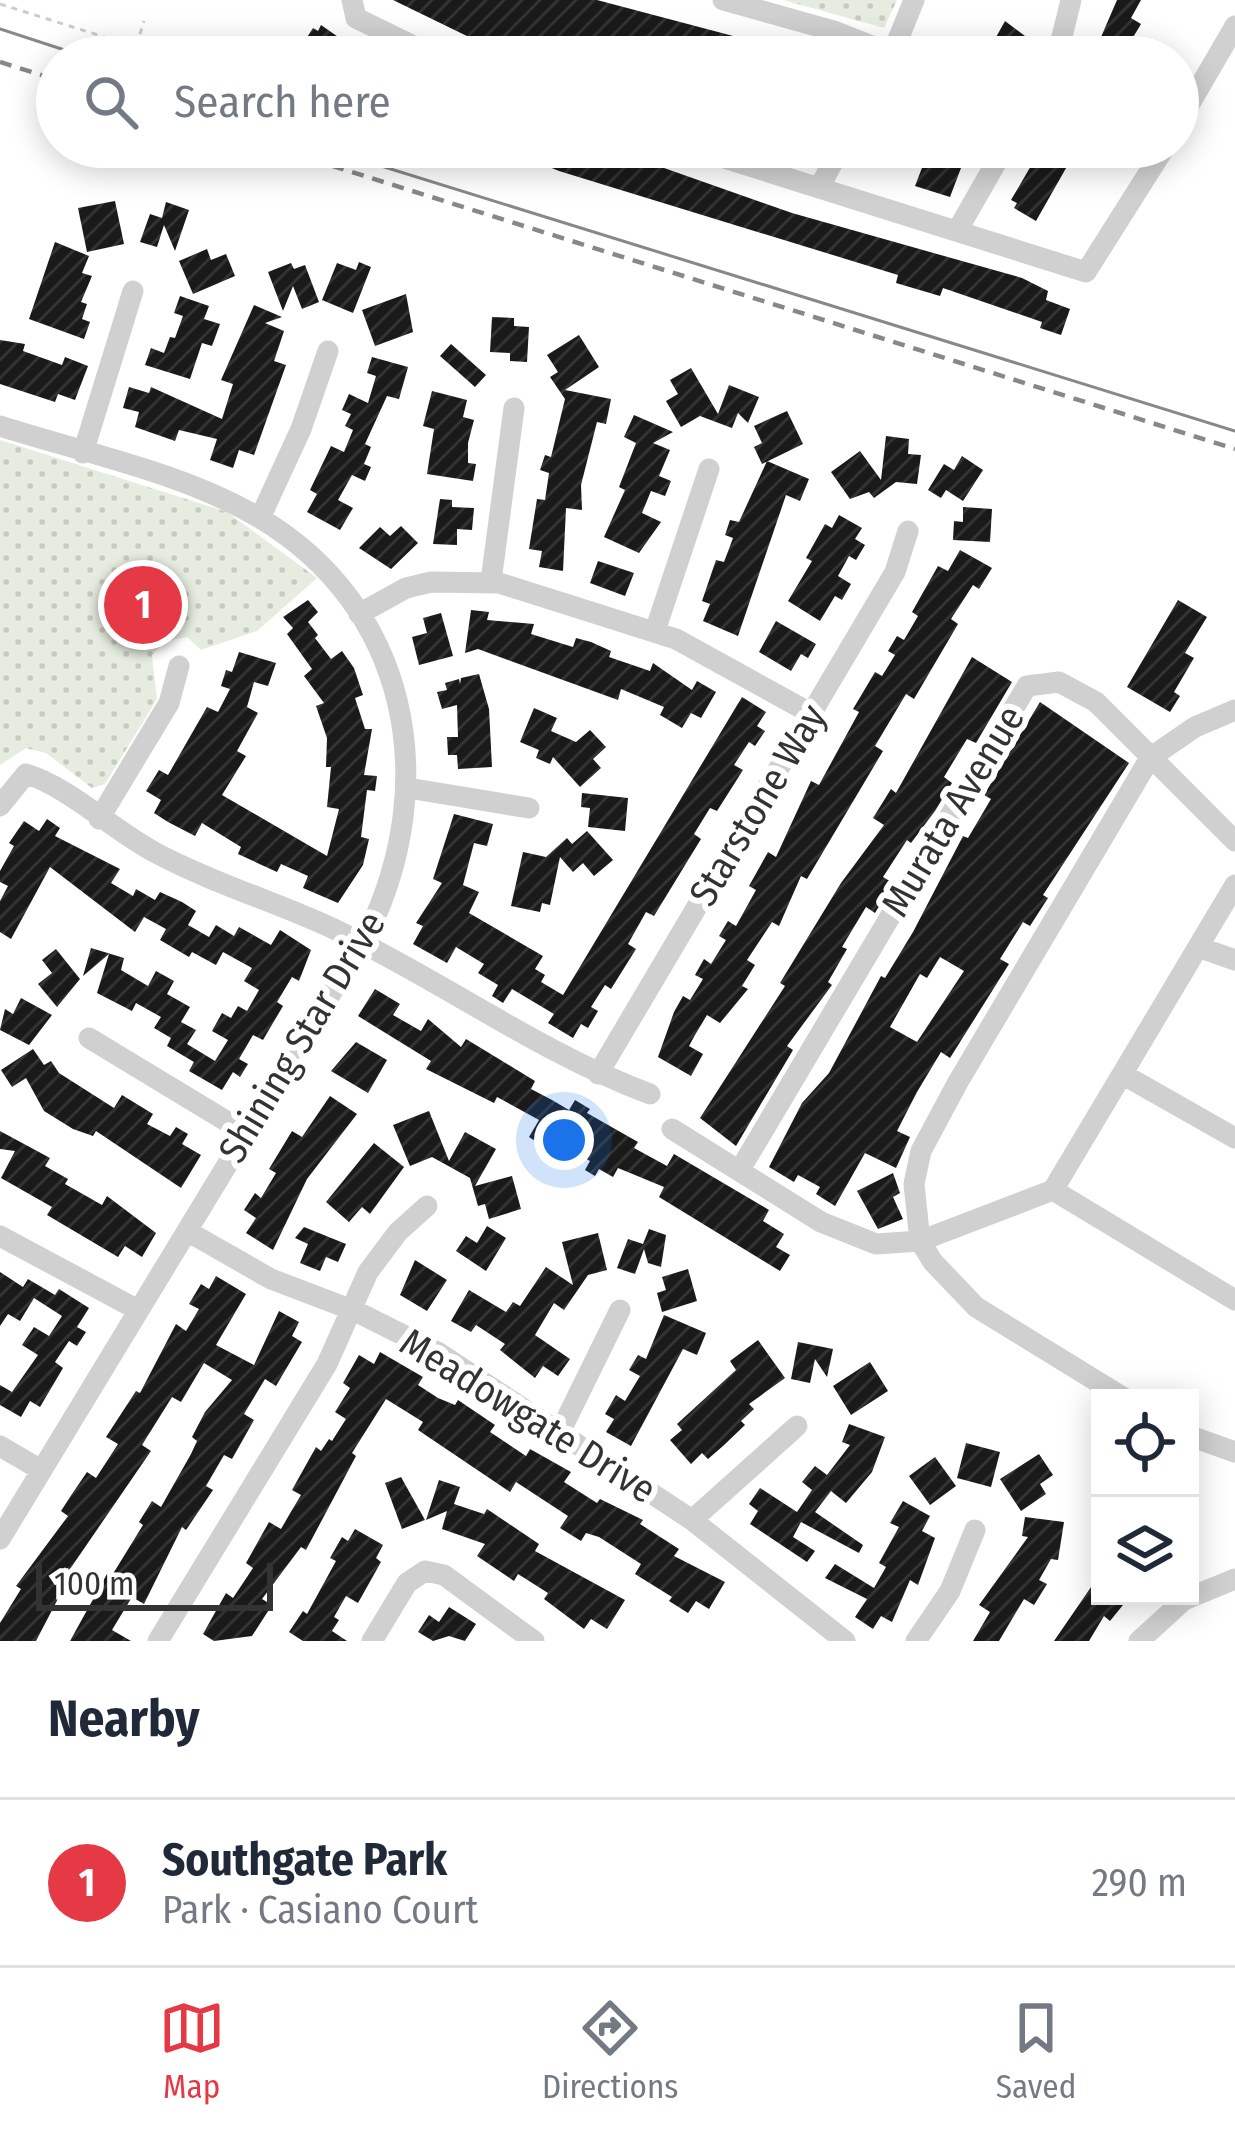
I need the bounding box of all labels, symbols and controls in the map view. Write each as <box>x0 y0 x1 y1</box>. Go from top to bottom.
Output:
search box <box>36 36 1199 168</box>
icon: search <box>78 69 144 135</box>
text: Search here <box>174 75 391 129</box>
pin: 1 <box>104 560 182 650</box>
street label: Starstone Way <box>680 696 836 914</box>
street label: Murata Avenue <box>872 697 1034 925</box>
street label: Shining Star Drive <box>209 903 395 1171</box>
your location <box>534 1110 594 1170</box>
street label: Meadowgate Drive <box>392 1319 664 1513</box>
map controls <box>1091 1389 1199 1605</box>
button: locate <box>1091 1389 1199 1497</box>
button: layers <box>1091 1497 1199 1605</box>
scale bar <box>36 1557 273 1610</box>
text: 100 m <box>54 1564 134 1604</box>
text: Nearby <box>48 1688 200 1750</box>
text: Southgate Park <box>162 1833 447 1887</box>
text: 1 <box>79 1860 95 1906</box>
text: 290 m <box>1092 1860 1187 1906</box>
text: Park · Casiano Court <box>162 1887 478 1933</box>
tab: Map <box>159 1995 225 2107</box>
tab: Directions <box>542 1995 678 2107</box>
tab: Saved <box>996 1995 1076 2107</box>

